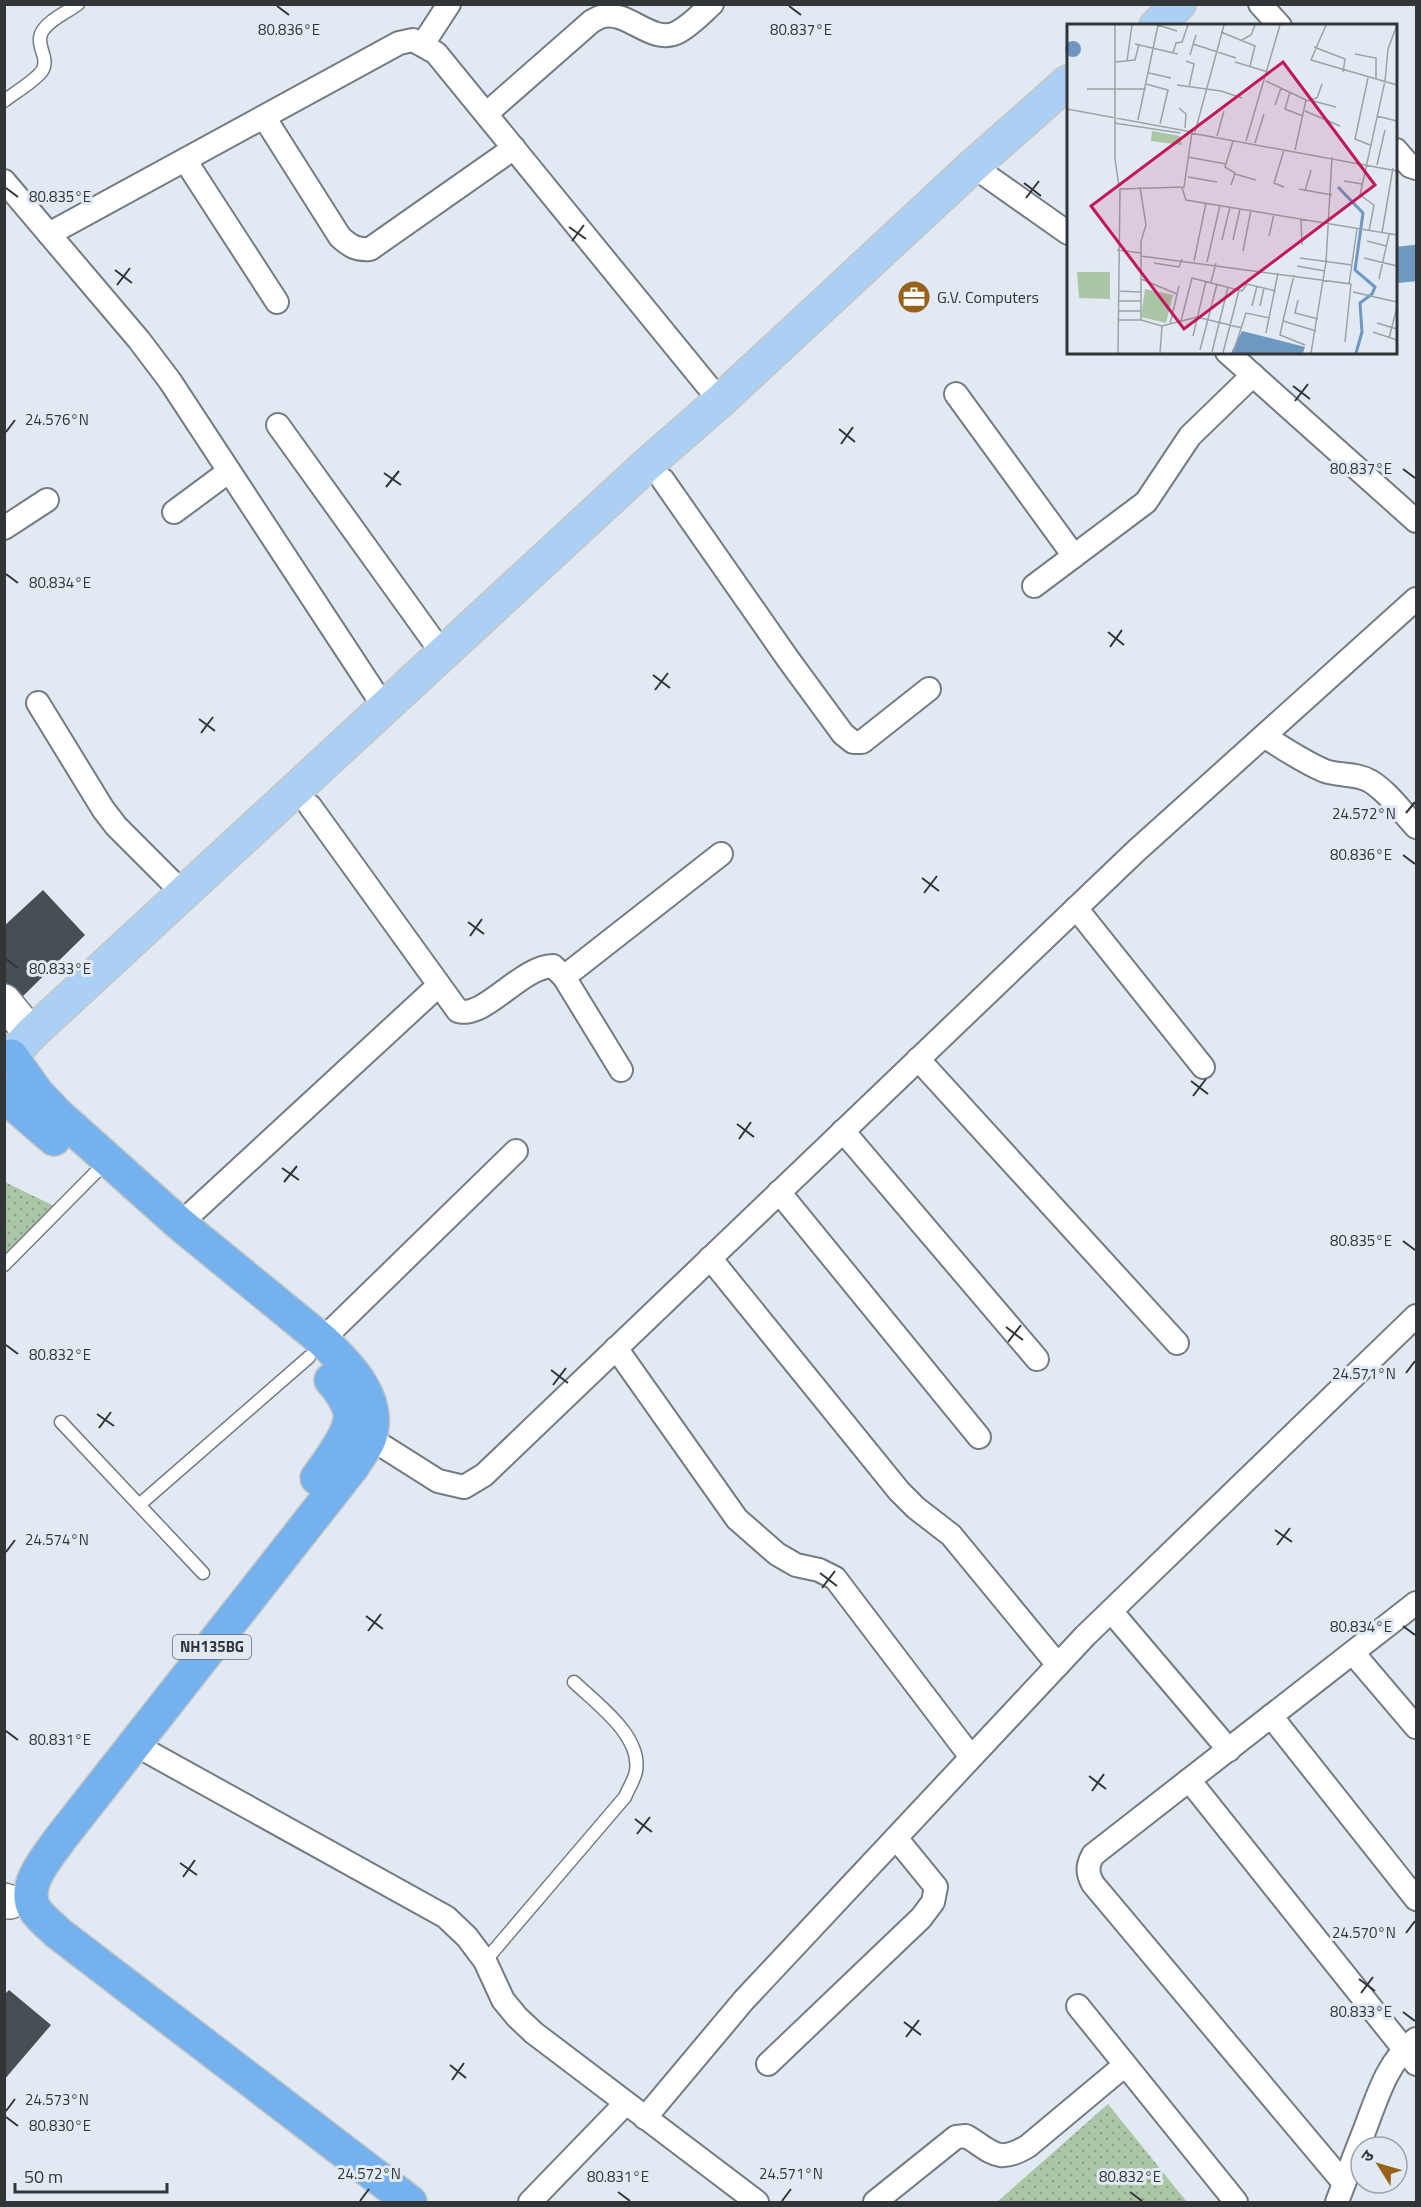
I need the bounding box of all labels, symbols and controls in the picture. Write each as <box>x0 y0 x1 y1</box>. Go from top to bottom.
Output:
text: 80.836°E <box>258 18 320 41</box>
text: 80.837°E <box>770 18 832 41</box>
inset map <box>1067 24 1397 354</box>
text: 80.835°E <box>29 185 91 208</box>
office icon: G.V. Computers <box>896 279 932 315</box>
place label: G.V. Computers <box>937 285 1039 309</box>
text: 24.576°N <box>25 408 89 431</box>
text: 80.837°E <box>1330 457 1392 480</box>
text: 80.834°E <box>29 571 91 594</box>
text: 24.572°N <box>1332 802 1396 825</box>
text: 80.836°E <box>1330 843 1392 866</box>
text: 80.833°E <box>29 957 91 980</box>
text: 80.835°E <box>1330 1229 1392 1252</box>
text: 80.832°E <box>29 1343 91 1366</box>
text: 24.571°N <box>1332 1362 1396 1385</box>
text: 24.574°N <box>25 1528 89 1551</box>
text: 80.834°E <box>1330 1615 1392 1638</box>
road number: NH135BG <box>173 1635 251 1659</box>
text: 80.831°E <box>29 1728 91 1751</box>
text: 24.570°N <box>1332 1921 1396 1944</box>
text: 80.833°E <box>1330 2000 1392 2023</box>
text: 24.573°N <box>25 2088 89 2111</box>
text: 80.830°E <box>29 2114 91 2137</box>
north arrow <box>1349 2135 1409 2195</box>
text: उ <box>1355 2145 1380 2167</box>
scale bar <box>15 2156 166 2194</box>
text: 24.572°N <box>337 2162 401 2185</box>
text: 24.571°N <box>759 2162 823 2185</box>
text: 50 m <box>24 2163 63 2190</box>
text: 80.831°E <box>587 2165 649 2188</box>
text: 80.832°E <box>1099 2165 1161 2188</box>

